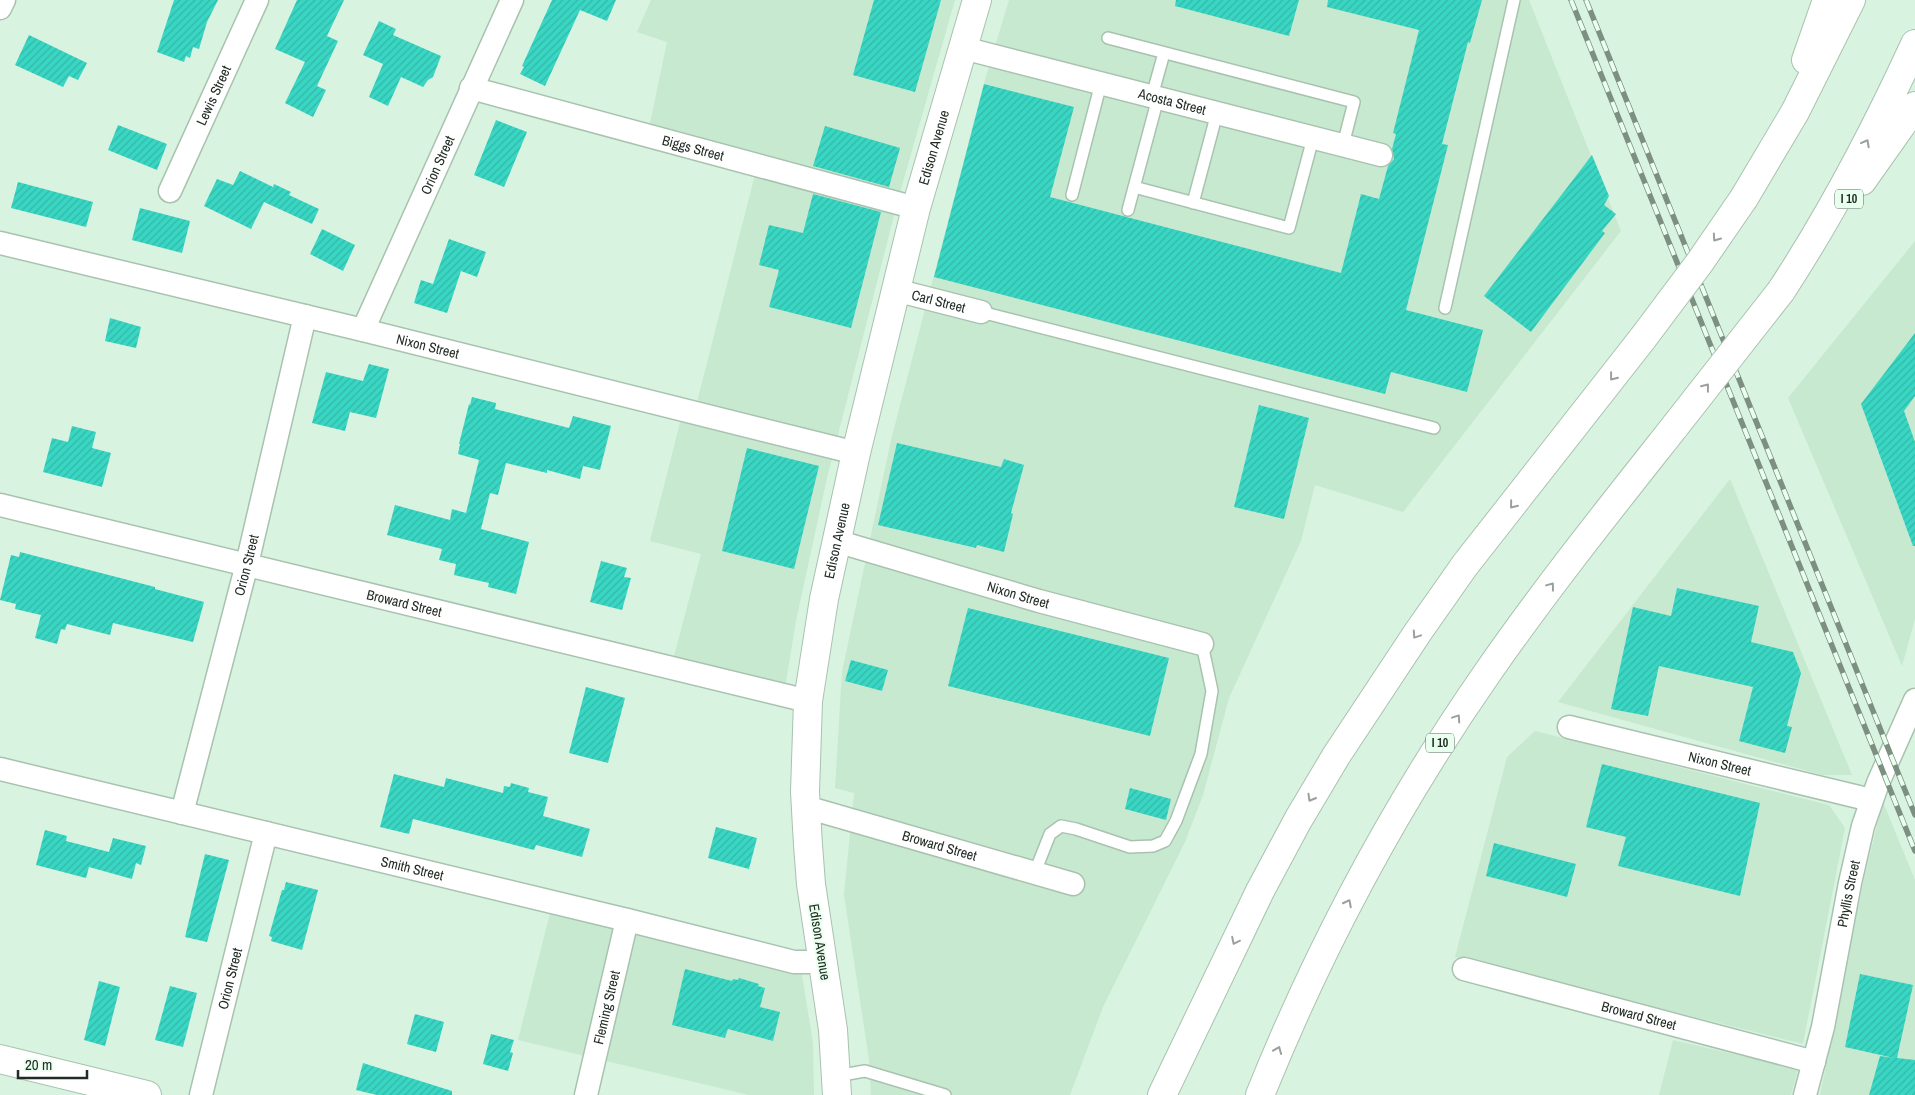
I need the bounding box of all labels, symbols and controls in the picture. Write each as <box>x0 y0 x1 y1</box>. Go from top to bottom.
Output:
street label: Lewis Street <box>192 63 235 128</box>
street label: Acosta Street <box>1136 84 1208 119</box>
street label: Edison Avenue <box>914 108 953 187</box>
street label: Biggs Street <box>660 131 726 165</box>
street label: Orion Street <box>416 133 459 197</box>
one-way arrow <box>1860 139 1870 148</box>
road number: I 10 <box>1835 190 1863 208</box>
one-way arrow <box>1713 233 1722 242</box>
street label: Carl Street <box>910 286 967 317</box>
street label: Nixon Street <box>395 330 461 363</box>
one-way arrow <box>1610 371 1618 380</box>
one-way arrow <box>1701 384 1709 393</box>
one-way arrow <box>1509 499 1518 508</box>
street label: Edison Avenue <box>820 501 854 580</box>
street label: Orion Street <box>230 533 263 598</box>
street label: Nixon Street <box>985 577 1051 612</box>
one-way arrow <box>1545 582 1554 591</box>
street label: Broward Street <box>365 585 444 621</box>
one-way arrow <box>1413 629 1422 639</box>
one-way arrow <box>1451 714 1460 724</box>
road number: I 10 <box>1426 734 1454 752</box>
street label: Nixon Street <box>1686 747 1753 780</box>
one-way arrow <box>1307 793 1317 802</box>
street label: Broward Street <box>900 826 979 865</box>
street label: Smith Street <box>379 852 445 885</box>
street label: Phyllis Street <box>1833 859 1864 929</box>
one-way arrow <box>1342 899 1352 908</box>
street label: Edison Avenue <box>805 903 835 981</box>
one-way arrow <box>1231 936 1241 945</box>
street label: Orion Street <box>214 946 246 1011</box>
street label: Fleming Street <box>589 969 624 1046</box>
street label: Broward Street <box>1600 997 1678 1034</box>
one-way arrow <box>1272 1046 1282 1055</box>
scale bar <box>18 1048 86 1080</box>
text: 20 m <box>25 1054 52 1075</box>

